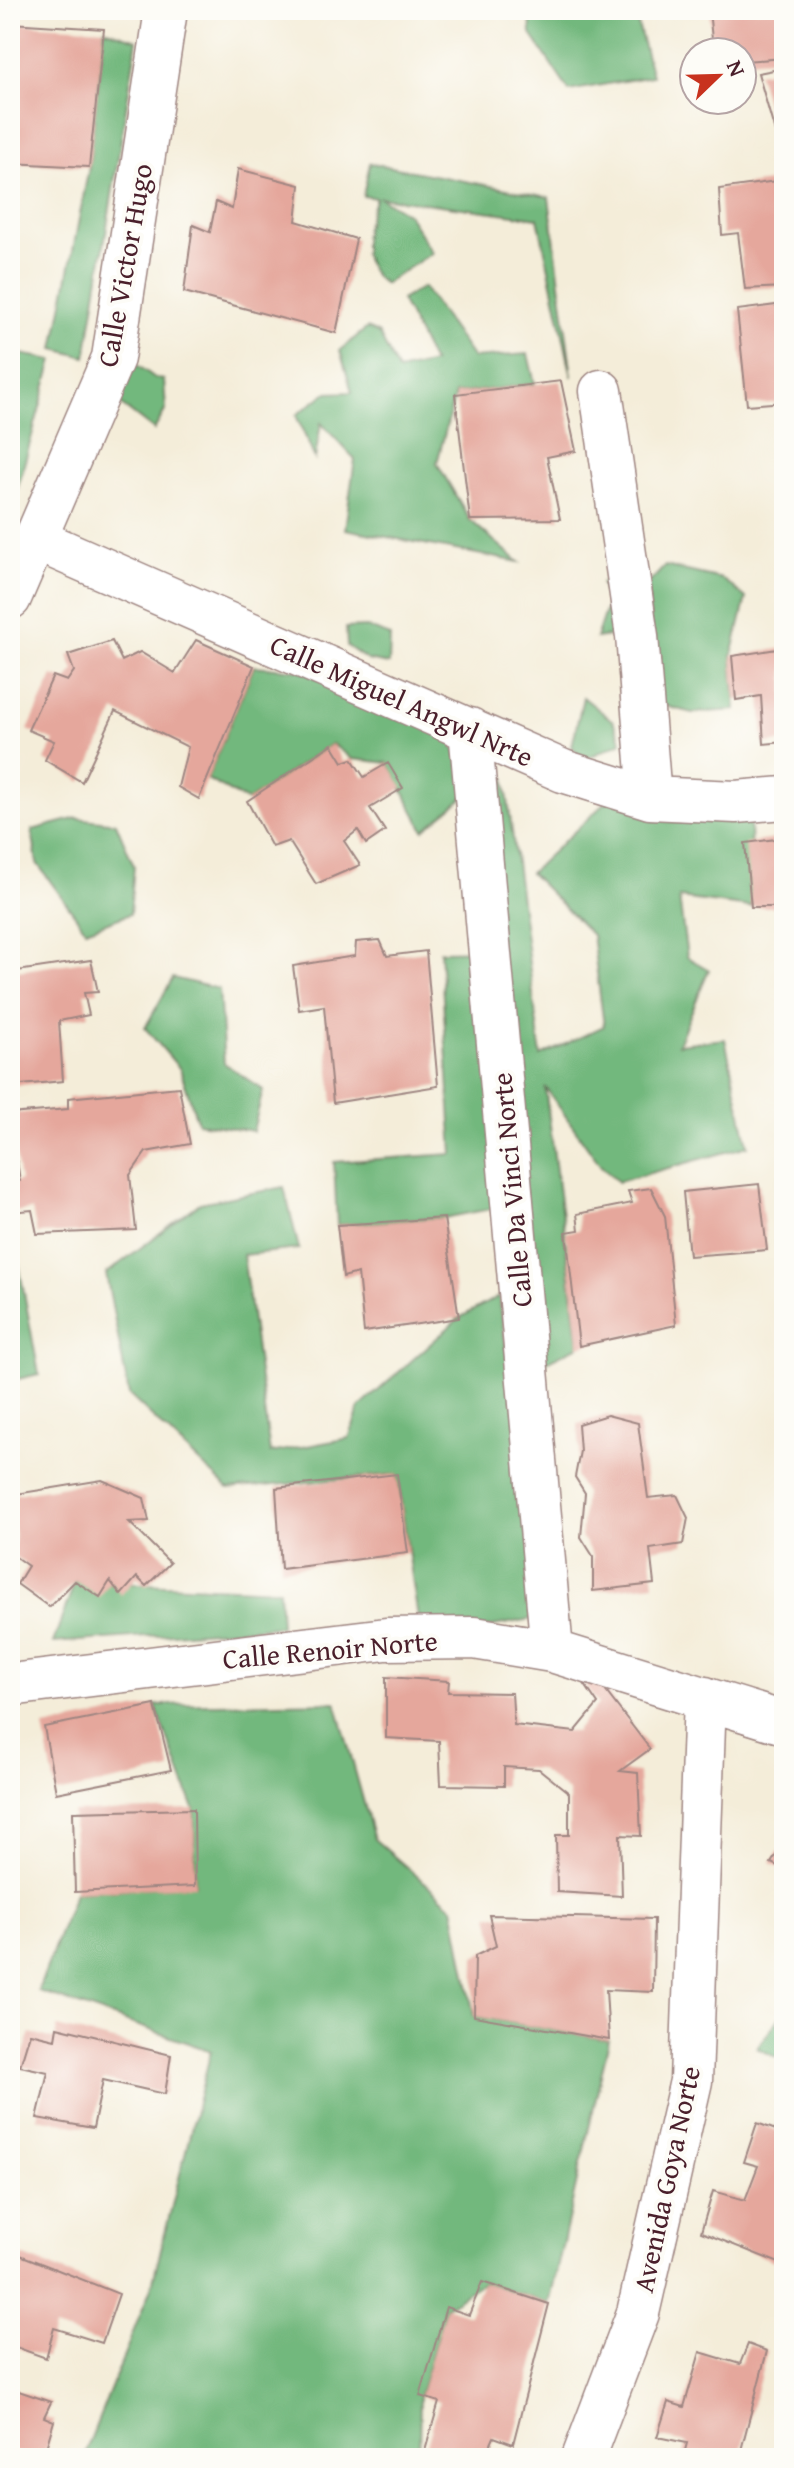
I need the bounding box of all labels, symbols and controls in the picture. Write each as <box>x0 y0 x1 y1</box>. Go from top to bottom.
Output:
north arrow <box>678 36 758 116</box>
text: N <box>719 55 754 81</box>
street label: Calle Victor Hugo <box>86 160 162 370</box>
street label: Calle Miguel Angwl Nrte <box>264 624 540 776</box>
street label: Calle Da Vinci Norte <box>480 1071 542 1309</box>
street label: Calle Renoir Norte <box>221 1619 439 1679</box>
street label: Avenida Goya Norte <box>622 2062 710 2296</box>

